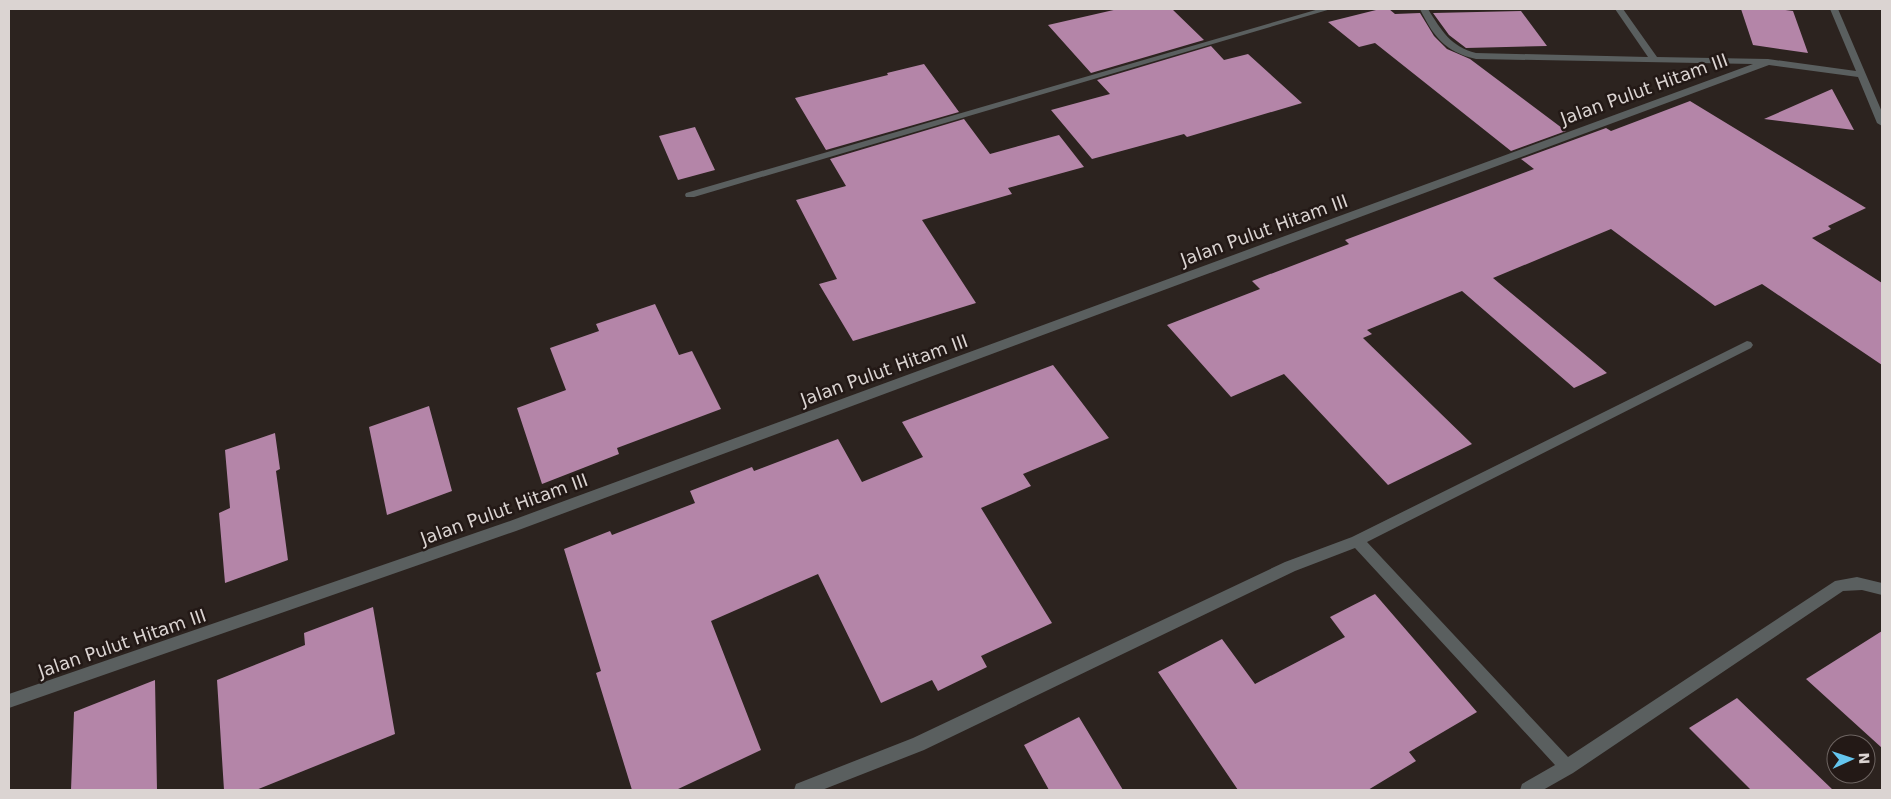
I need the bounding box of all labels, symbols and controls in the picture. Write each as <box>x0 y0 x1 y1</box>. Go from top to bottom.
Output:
street label: Jalan Pulut Hitam III <box>1557 49 1730 129</box>
street label: Jalan Pulut Hitam III <box>1177 190 1350 270</box>
street label: Jalan Pulut Hitam III <box>797 330 970 410</box>
street label: Jalan Pulut Hitam III <box>417 469 590 549</box>
street label: Jalan Pulut Hitam III <box>34 604 209 682</box>
north arrow <box>1826 734 1876 784</box>
text: N <box>1856 752 1872 765</box>

